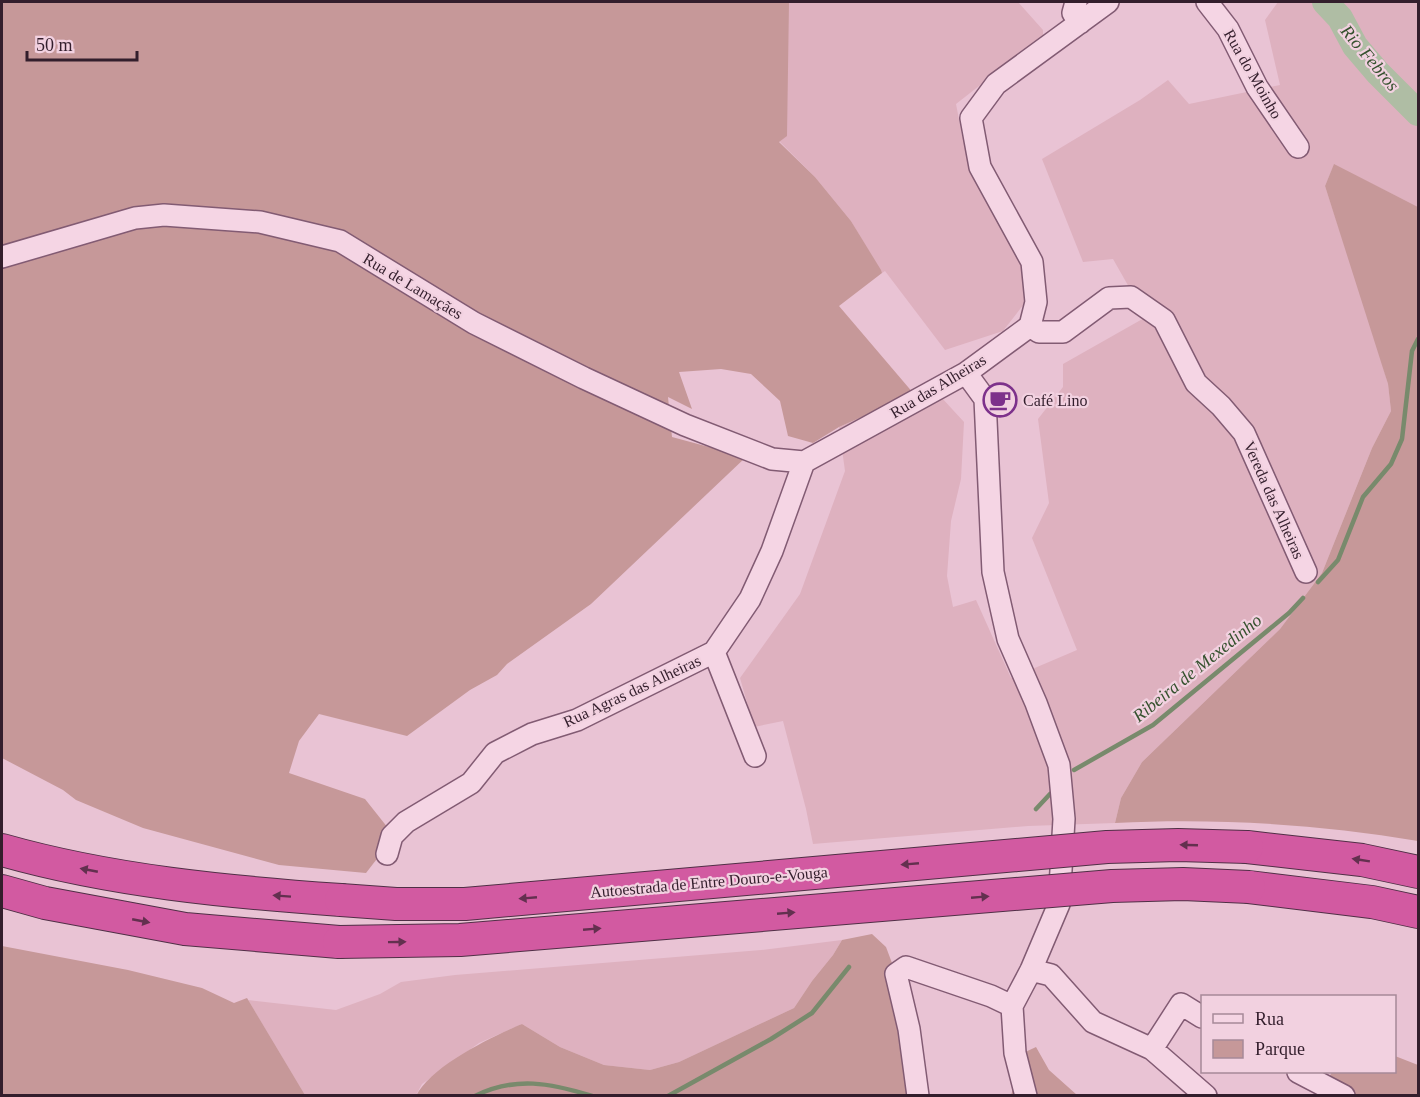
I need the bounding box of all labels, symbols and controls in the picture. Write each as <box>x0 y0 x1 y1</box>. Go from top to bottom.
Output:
water label: Rio Febros <box>1336 20 1403 95</box>
scale bar <box>27 24 136 62</box>
street label: Rua do Moinho <box>1221 26 1285 122</box>
text: 50 m <box>36 35 73 55</box>
street label: Rua de Lamaçães <box>360 250 466 323</box>
street label: Rua das Alheiras <box>887 351 989 421</box>
cafe icon: Café Lino <box>982 382 1018 418</box>
place label: Café Lino <box>1023 392 1087 409</box>
street label: Vereda das Alheiras <box>1240 439 1308 561</box>
water label: Ribeira de Mexedinho <box>1128 610 1265 727</box>
street label: Rua Agras das Alheiras <box>561 652 704 731</box>
one-way arrow <box>1179 841 1198 850</box>
one-way arrow <box>1352 855 1371 864</box>
one-way arrow <box>901 859 920 869</box>
street label: Autoestrada de Entre Douro-e-Vouga <box>590 863 829 902</box>
one-way arrow <box>79 865 98 874</box>
one-way arrow <box>273 891 292 900</box>
one-way arrow <box>971 892 990 902</box>
one-way arrow <box>518 893 537 903</box>
one-way arrow <box>776 908 795 918</box>
one-way arrow <box>131 917 150 926</box>
one-way arrow <box>582 924 601 934</box>
one-way arrow <box>388 937 407 947</box>
legend <box>1201 995 1396 1073</box>
text: Rua <box>1255 1009 1284 1029</box>
text: Parque <box>1255 1039 1305 1059</box>

